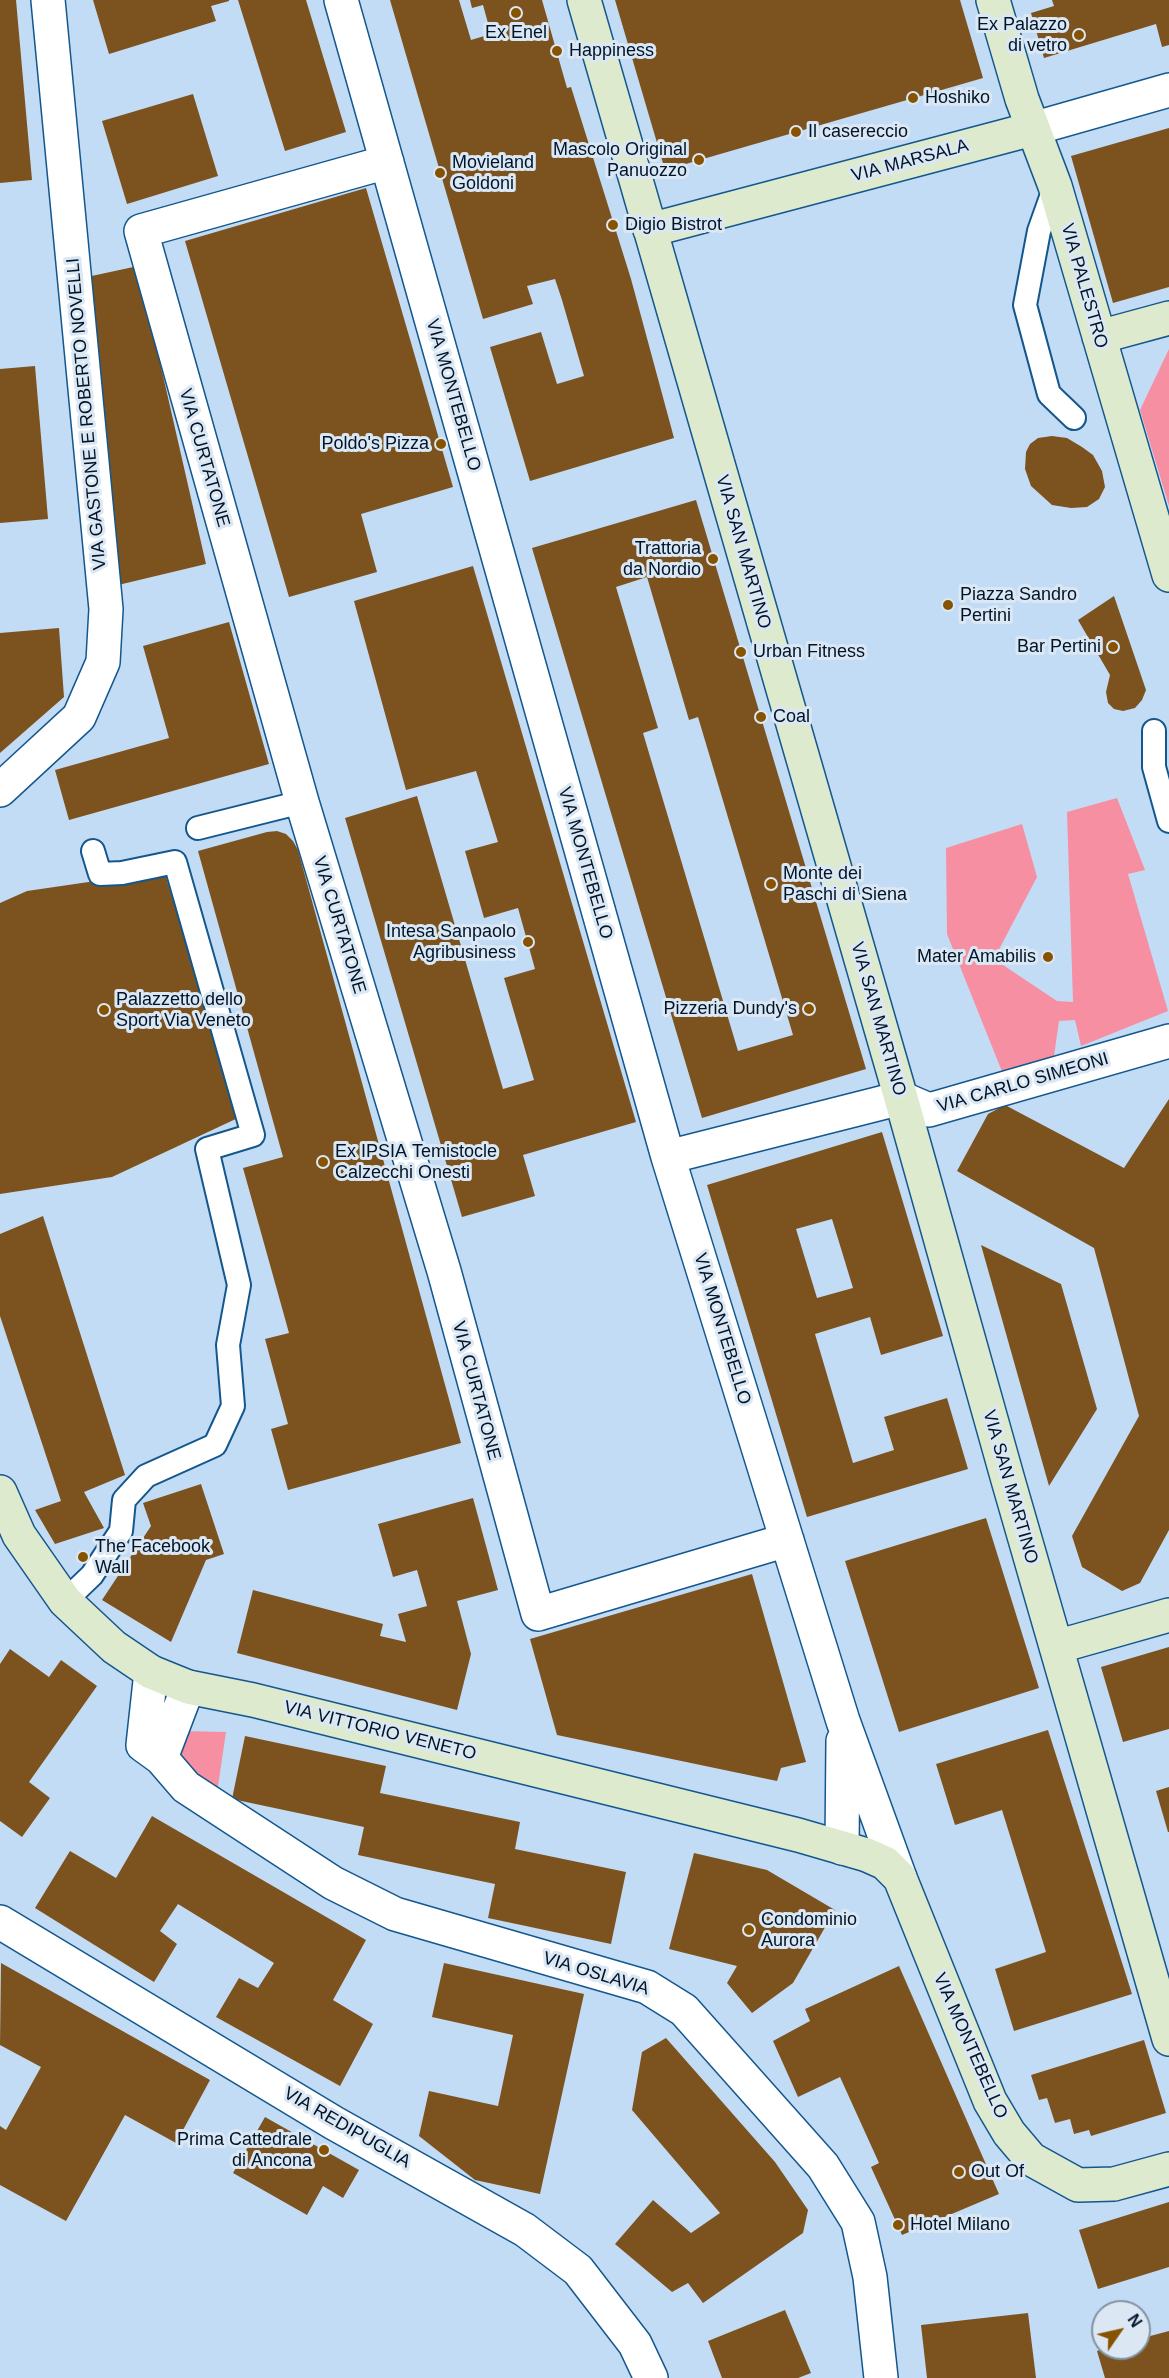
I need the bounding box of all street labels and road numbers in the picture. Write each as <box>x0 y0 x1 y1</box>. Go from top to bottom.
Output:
street label: VIA MARSALA <box>849 135 971 187</box>
street label: VIA PALESTRO <box>1056 221 1112 351</box>
street label: VIA GASTONE E ROBERTO NOVELLI <box>63 257 111 571</box>
street label: VIA MONTEBELLO <box>421 317 485 473</box>
street label: VIA CURTATONE <box>174 386 234 530</box>
street label: VIA SAN MARTINO <box>711 473 775 631</box>
street label: VIA MONTEBELLO <box>553 785 617 941</box>
street label: VIA CURTATONE <box>308 854 370 996</box>
street label: VIA SAN MARTINO <box>846 940 910 1098</box>
street label: VIA CARLO SIMEONI <box>935 1048 1111 1118</box>
street label: VIA MONTEBELLO <box>689 1251 755 1407</box>
street label: VIA CURTATONE <box>447 1319 505 1463</box>
street label: VIA SAN MARTINO <box>978 1408 1042 1566</box>
street label: VIA VITTORIO VENETO <box>282 1697 478 1765</box>
street label: VIA OSLAVIA <box>540 1948 652 2000</box>
street label: VIA MONTEBELLO <box>928 1970 1012 2122</box>
street label: VIA REDIPUGLIA <box>280 2083 414 2173</box>

